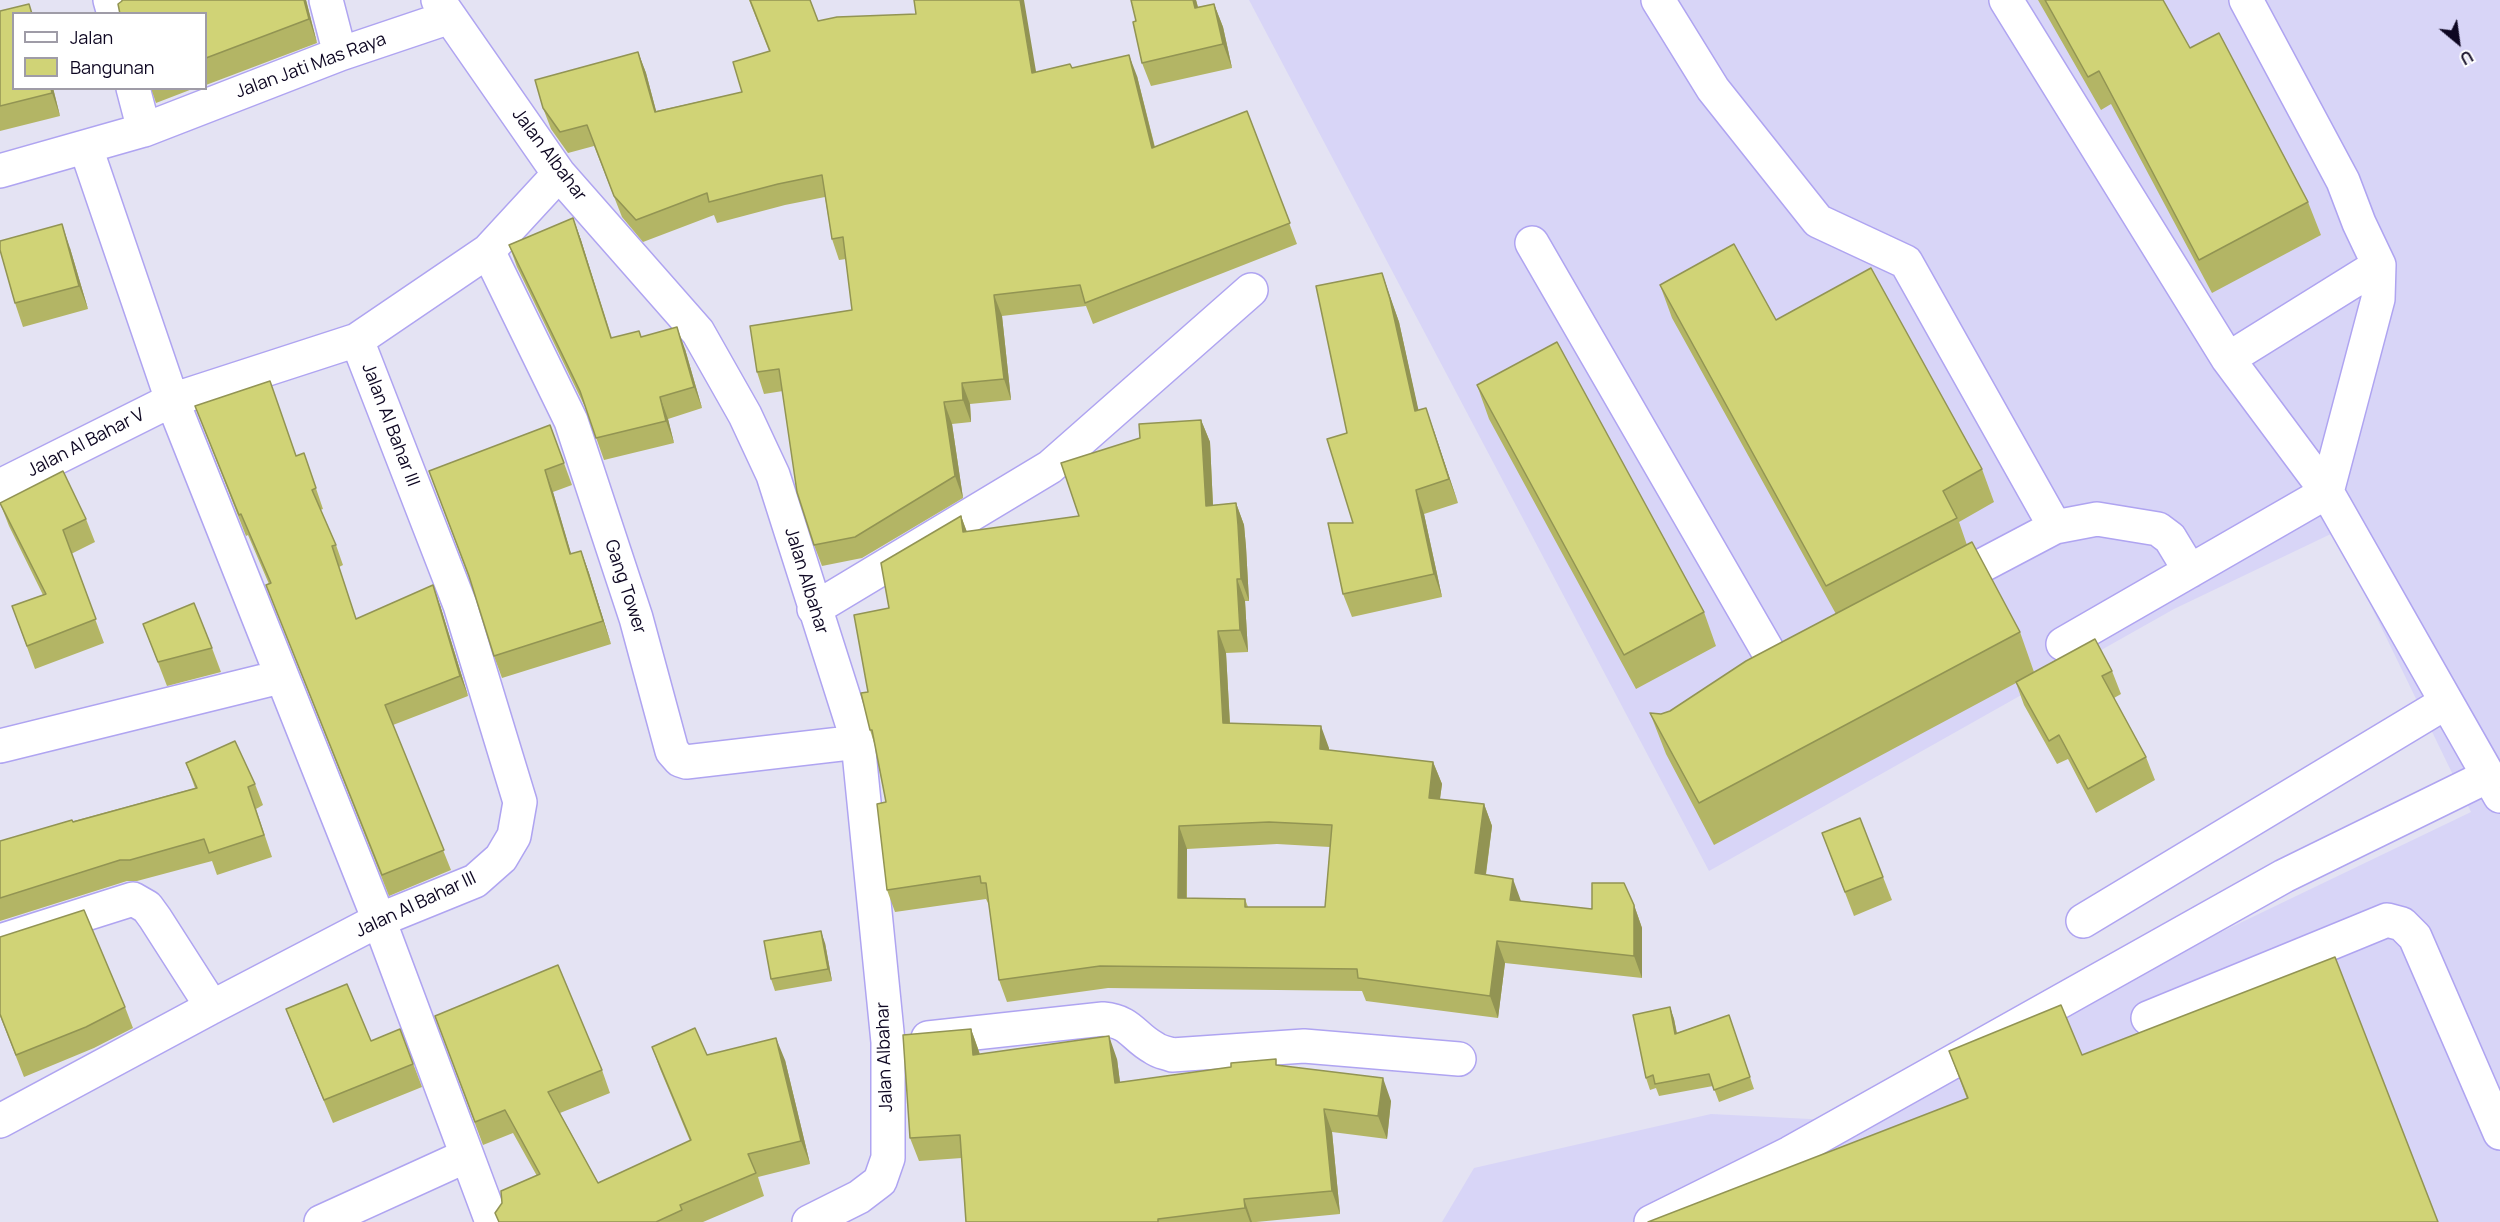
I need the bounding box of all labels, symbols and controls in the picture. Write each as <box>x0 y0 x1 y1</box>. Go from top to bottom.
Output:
legend <box>12 12 207 90</box>
north arrow <box>2428 12 2488 72</box>
text: Jalan <box>70 25 113 49</box>
street label: Jalan Jati Mas Raya <box>233 29 389 103</box>
text: U <box>2456 45 2477 70</box>
text: Bangunan <box>70 55 154 79</box>
street label: Jalan Albahar <box>507 104 591 206</box>
street label: Jalan Al Bahar III <box>357 360 423 490</box>
street label: Jalan Al Bahar V <box>24 404 148 482</box>
street label: Jalan Albahar <box>780 525 832 637</box>
street label: Gang Tower <box>600 537 650 637</box>
street label: Jalan Al Bahar III <box>352 868 480 942</box>
street label: Jalan Albahar <box>872 1002 898 1112</box>

